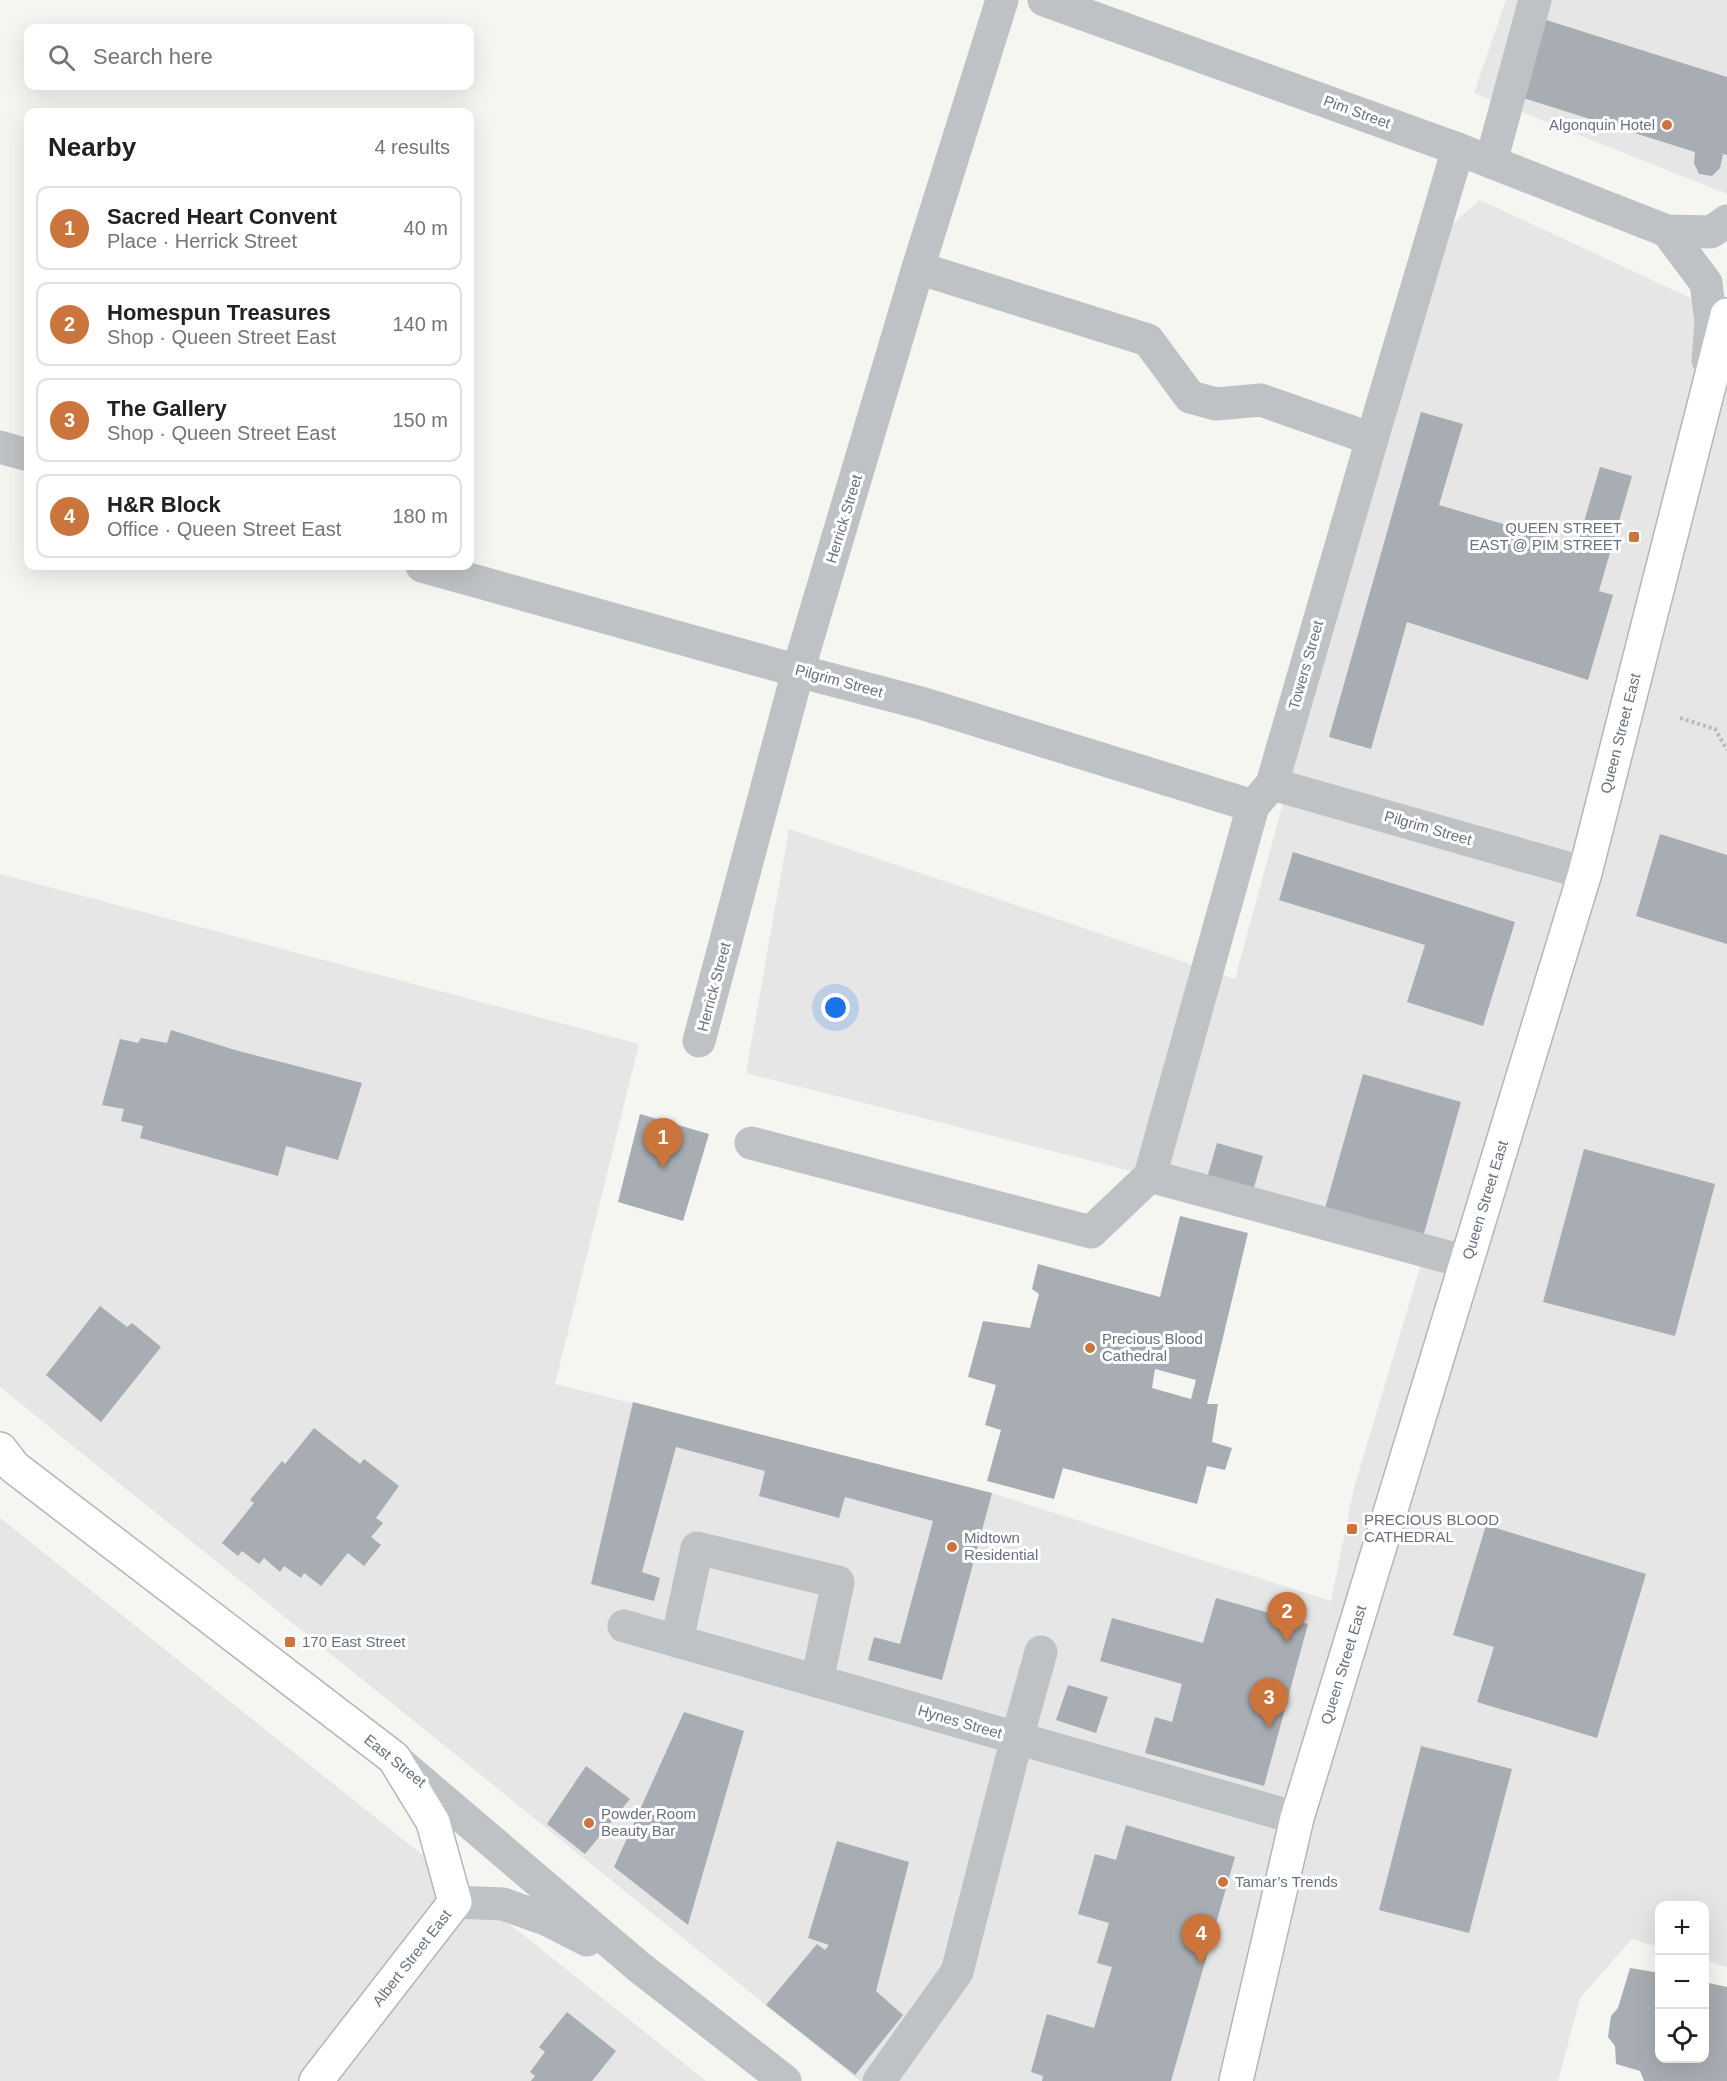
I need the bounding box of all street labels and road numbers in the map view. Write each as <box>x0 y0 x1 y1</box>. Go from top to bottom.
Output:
street label: Pim Street <box>1321 92 1394 132</box>
street label: Herrick Street <box>822 472 865 565</box>
street label: Towers Street <box>1285 618 1327 711</box>
street label: Pilgrim Street <box>793 661 886 701</box>
street label: Queen Street East <box>1597 670 1644 795</box>
street label: Pilgrim Street <box>1383 807 1475 848</box>
street label: Herrick Street <box>693 940 734 1033</box>
street label: Queen Street East <box>1459 1138 1511 1261</box>
street label: Queen Street East <box>1317 1602 1370 1726</box>
street label: Hynes Street <box>916 1701 1005 1742</box>
street label: East Street <box>361 1731 430 1791</box>
street label: Albert Street East <box>369 1905 455 2009</box>

